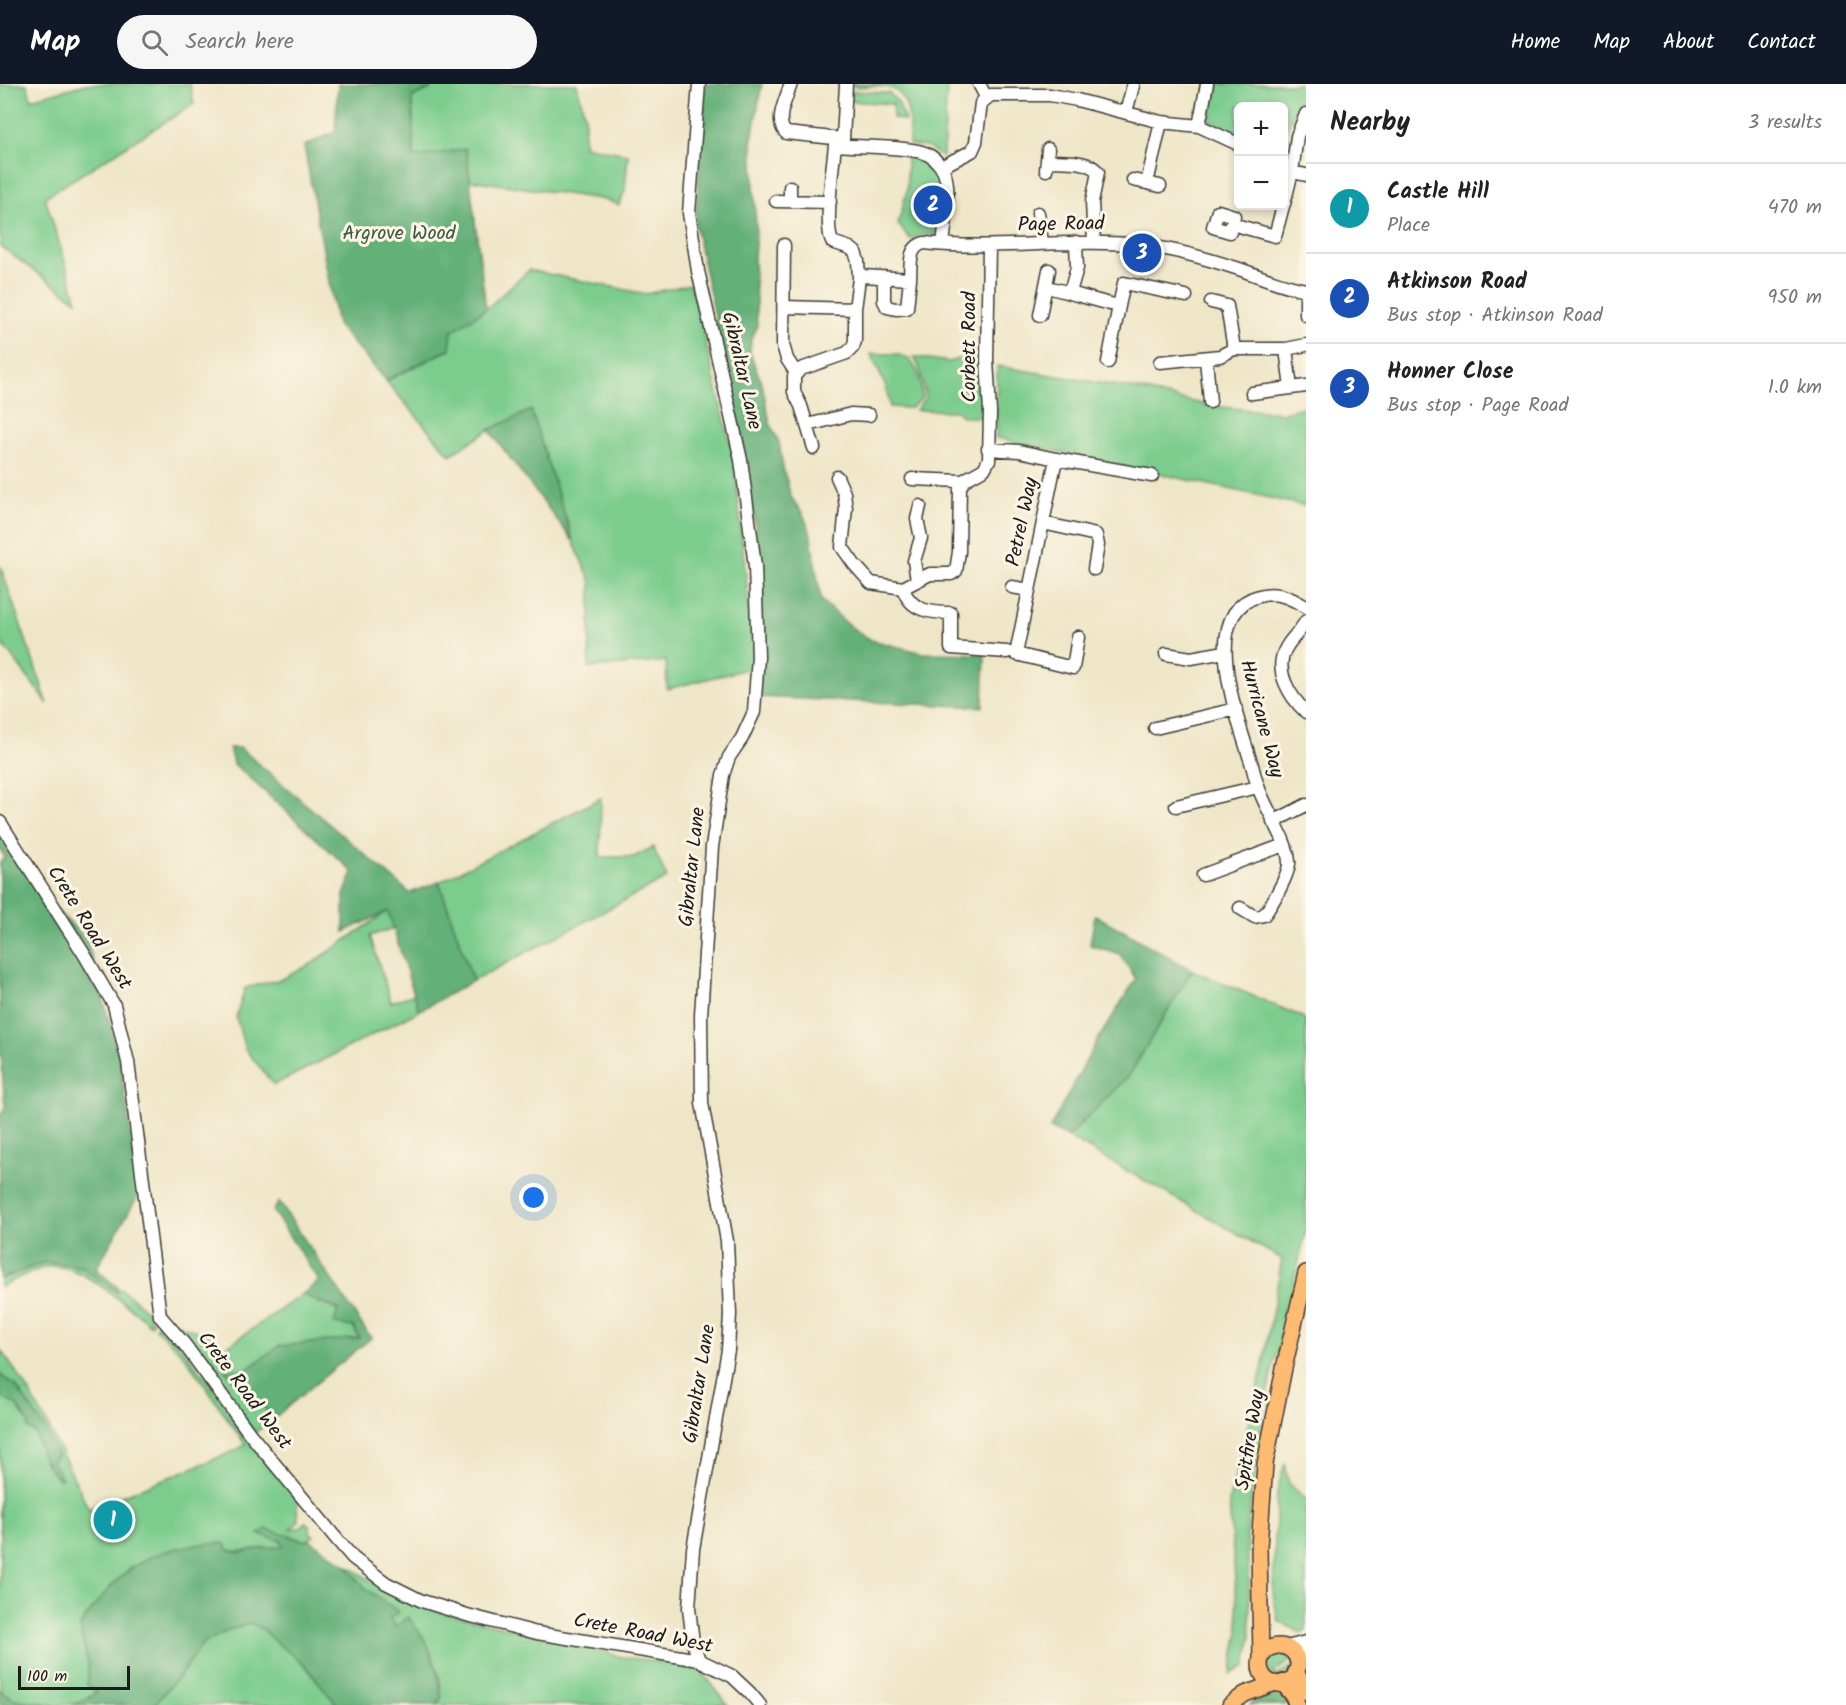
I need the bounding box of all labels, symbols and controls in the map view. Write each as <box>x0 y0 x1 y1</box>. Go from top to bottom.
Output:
search box <box>117 15 537 69</box>
text: Map <box>30 20 81 65</box>
text: Search here <box>186 25 294 60</box>
icon: search <box>138 26 171 59</box>
text: Home <box>1511 26 1560 59</box>
text: Map <box>1593 26 1630 59</box>
text: About <box>1663 26 1714 59</box>
text: Contact <box>1747 26 1816 59</box>
map controls <box>1234 102 1288 210</box>
button: + <box>1234 102 1288 156</box>
text: Nearby <box>1330 102 1410 144</box>
text: 3 results <box>1748 107 1822 139</box>
button: − <box>1234 156 1288 210</box>
text: Castle Hill <box>1387 175 1489 210</box>
pin: 2 <box>914 182 952 228</box>
text: 1 <box>1346 192 1353 224</box>
text: 470 m <box>1768 192 1822 224</box>
street label: Page Road <box>1017 208 1106 242</box>
text: Place <box>1387 210 1430 242</box>
park label: Argrove Wood <box>342 218 457 250</box>
pin: 3 <box>1122 230 1162 276</box>
text: Atkinson Road <box>1387 265 1527 300</box>
text: 2 <box>1344 282 1355 314</box>
text: 950 m <box>1768 282 1822 314</box>
street label: Corbett Road <box>954 291 986 402</box>
text: Bus stop · Atkinson Road <box>1387 300 1603 332</box>
street label: Gibraltar Lane <box>712 309 770 433</box>
text: Honner Close <box>1387 355 1513 390</box>
text: 3 <box>1344 372 1355 404</box>
text: 1.0 km <box>1768 372 1822 404</box>
text: Bus stop · Page Road <box>1387 390 1568 422</box>
street label: Petrel Way <box>998 474 1048 570</box>
street label: Hurricane Way <box>1230 656 1292 782</box>
street label: Gibraltar Lane <box>671 806 715 928</box>
street label: Crete Road West <box>38 860 140 997</box>
your location <box>519 1183 548 1212</box>
street label: Gibraltar Lane <box>675 1322 725 1446</box>
street label: Crete Road West <box>189 1325 299 1457</box>
street label: Spitfire Way <box>1227 1387 1275 1493</box>
pin: 1 <box>94 1498 132 1542</box>
street label: Crete Road West <box>571 1605 716 1663</box>
scale bar <box>18 1663 130 1690</box>
text: 100 m <box>27 1664 67 1689</box>

